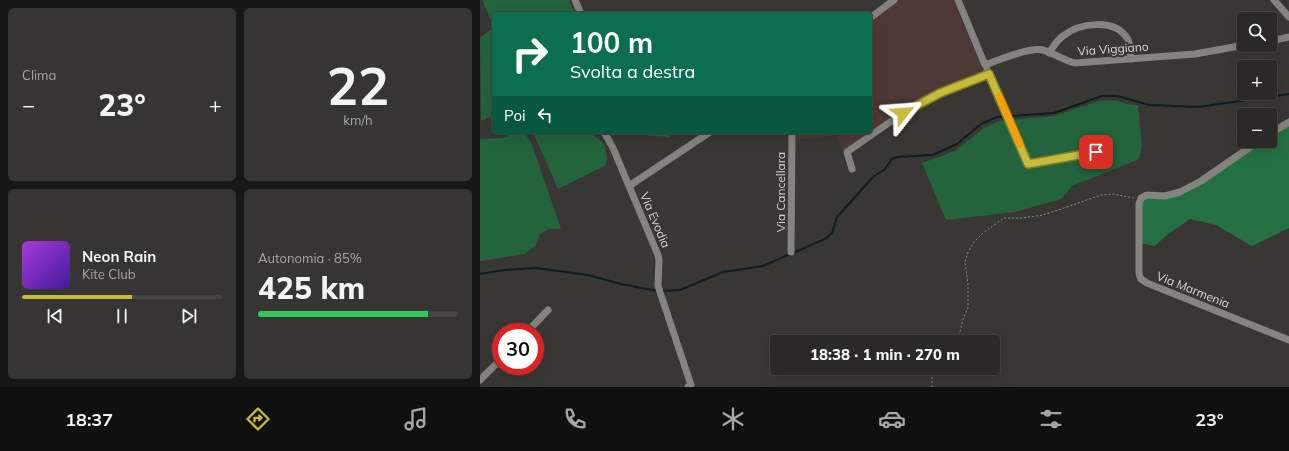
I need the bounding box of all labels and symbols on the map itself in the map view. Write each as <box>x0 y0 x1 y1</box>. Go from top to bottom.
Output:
street label: Via Viggiano <box>1077 39 1149 58</box>
position arrow <box>882 92 924 134</box>
pin <box>1079 135 1113 169</box>
street label: Via Cancellara <box>773 152 788 232</box>
street label: Via Evodia <box>637 190 674 250</box>
street label: Via Marmenia <box>1154 268 1232 311</box>
speed limit sign: 30 <box>492 323 544 375</box>

